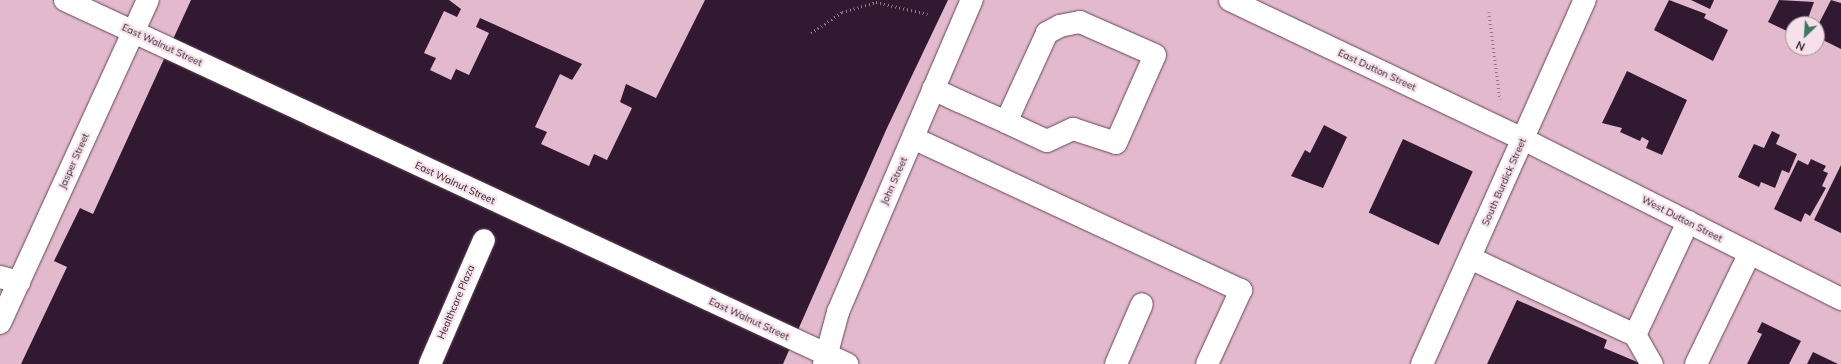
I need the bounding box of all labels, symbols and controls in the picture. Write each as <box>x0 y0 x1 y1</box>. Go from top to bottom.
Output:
north arrow <box>1785 16 1825 56</box>
street label: East Walnut Street <box>120 21 204 69</box>
text: N <box>1794 38 1807 54</box>
street label: East Dutton Street <box>1336 47 1418 93</box>
street label: Jasper Street <box>56 131 92 191</box>
street label: South Burdick Street <box>1479 136 1529 228</box>
street label: John Street <box>878 155 910 207</box>
street label: East Walnut Street <box>413 159 497 207</box>
street label: West Dutton Street <box>1640 193 1724 245</box>
street label: Healthcare Plaza <box>435 263 477 341</box>
street label: East Walnut Street <box>707 295 791 343</box>

